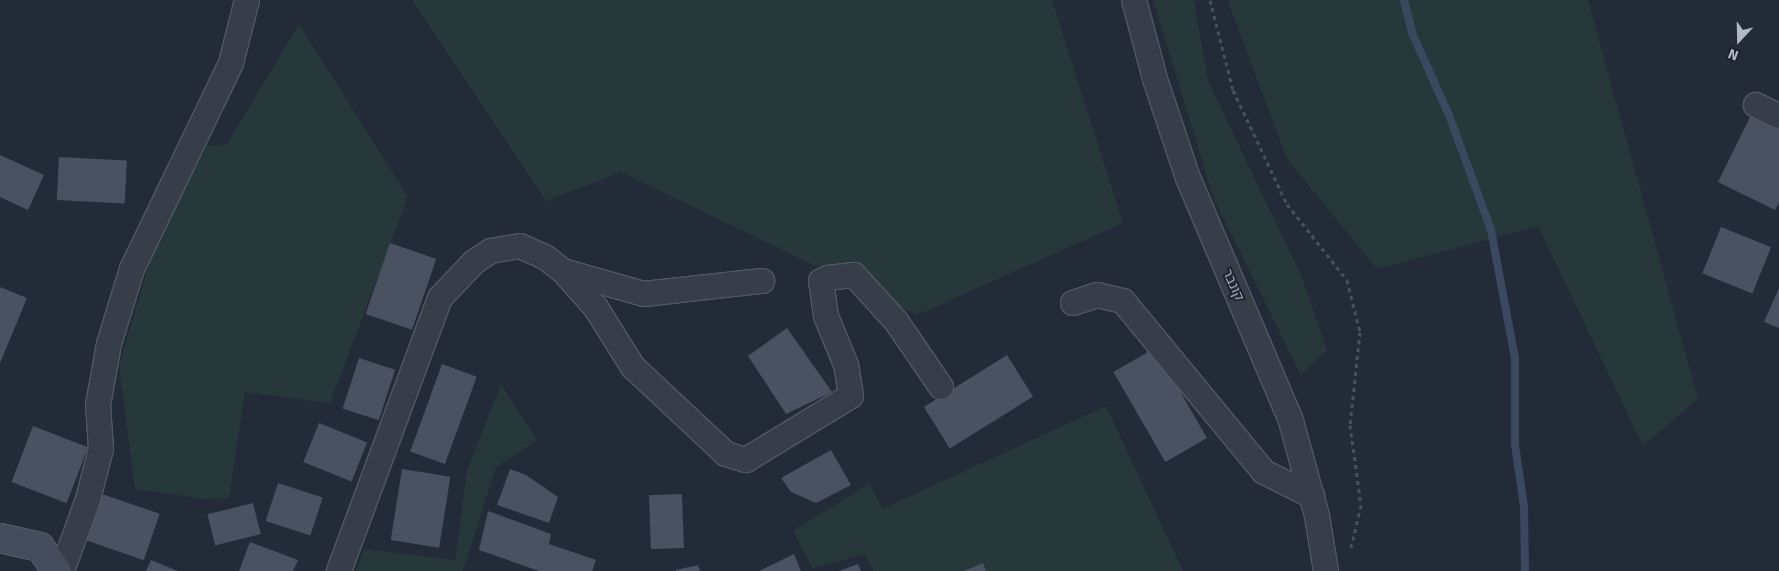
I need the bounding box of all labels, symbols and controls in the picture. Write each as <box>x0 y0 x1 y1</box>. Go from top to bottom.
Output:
north arrow <box>1714 15 1764 65</box>
text: N <box>1726 45 1741 64</box>
street label: קונבר <box>1219 266 1247 304</box>

